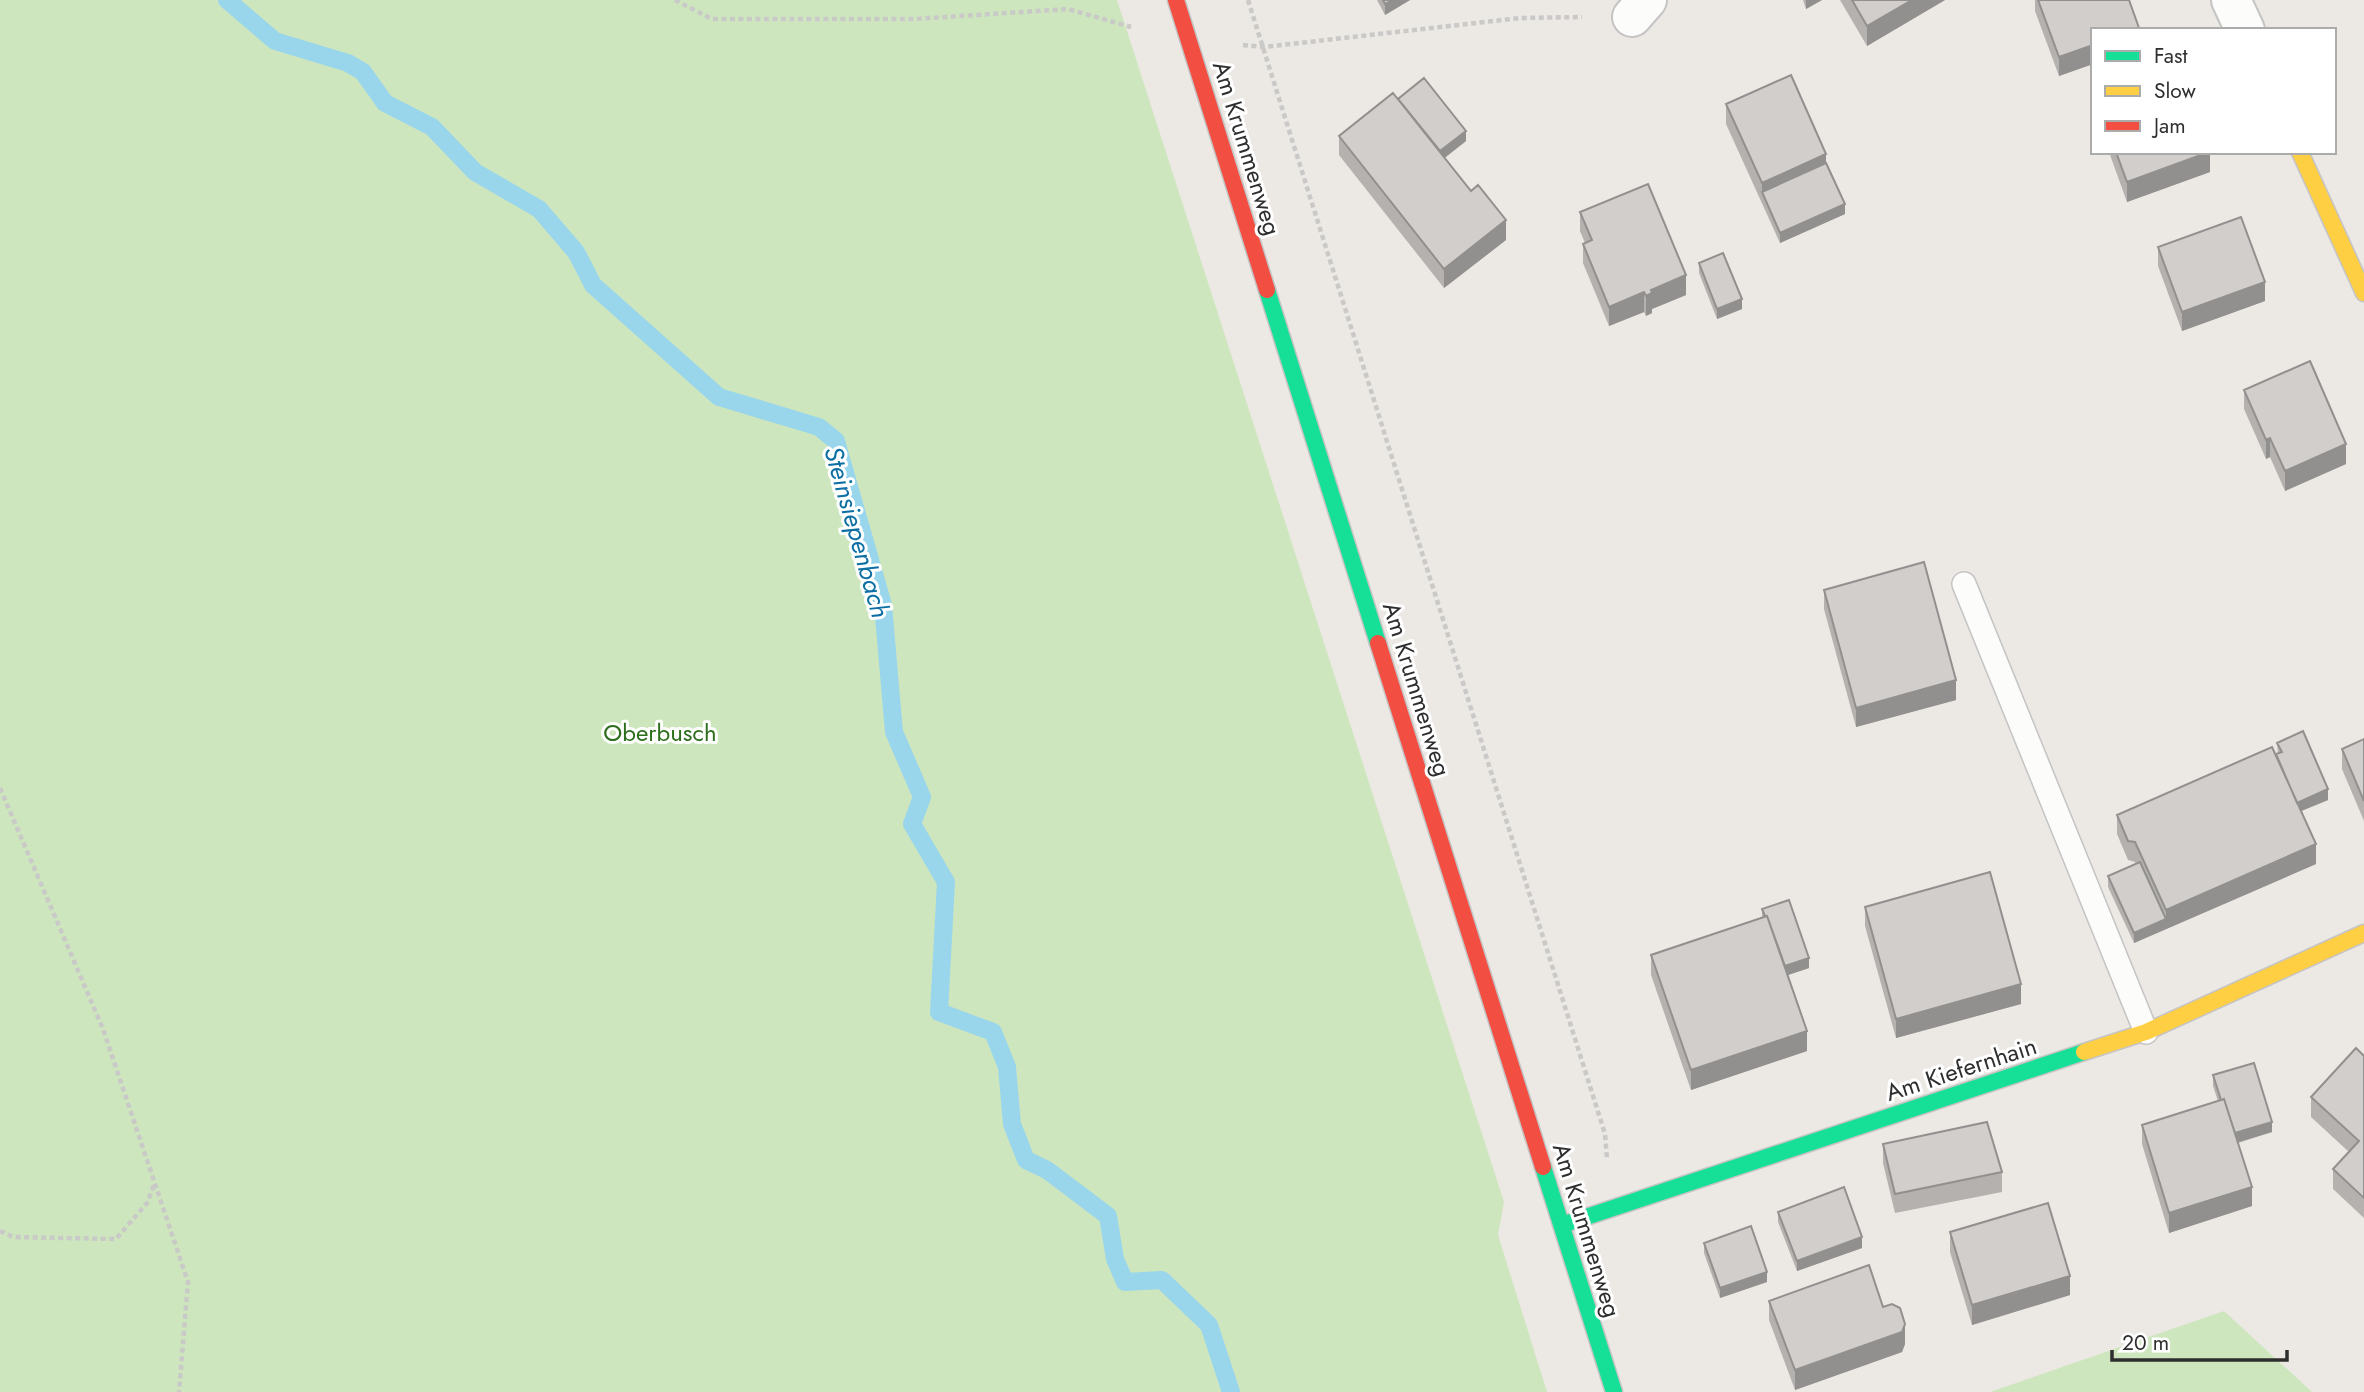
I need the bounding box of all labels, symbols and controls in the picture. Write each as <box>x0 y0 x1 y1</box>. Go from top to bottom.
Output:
legend <box>2091 28 2336 154</box>
text: Fast <box>2154 41 2187 71</box>
street label: Am Krummenweg <box>1204 57 1290 239</box>
text: Slow <box>2154 76 2196 106</box>
text: Jam <box>2151 111 2186 141</box>
water label: Steinsiepenbach <box>814 442 900 622</box>
street label: Am Krummenweg <box>1374 598 1460 780</box>
park label: Oberbusch <box>603 715 717 750</box>
street label: Am Kiefernhain <box>1881 1028 2041 1110</box>
street label: Am Krummenweg <box>1544 1139 1630 1321</box>
scale bar <box>2112 1318 2287 1362</box>
text: 20 m <box>2122 1328 2169 1358</box>

